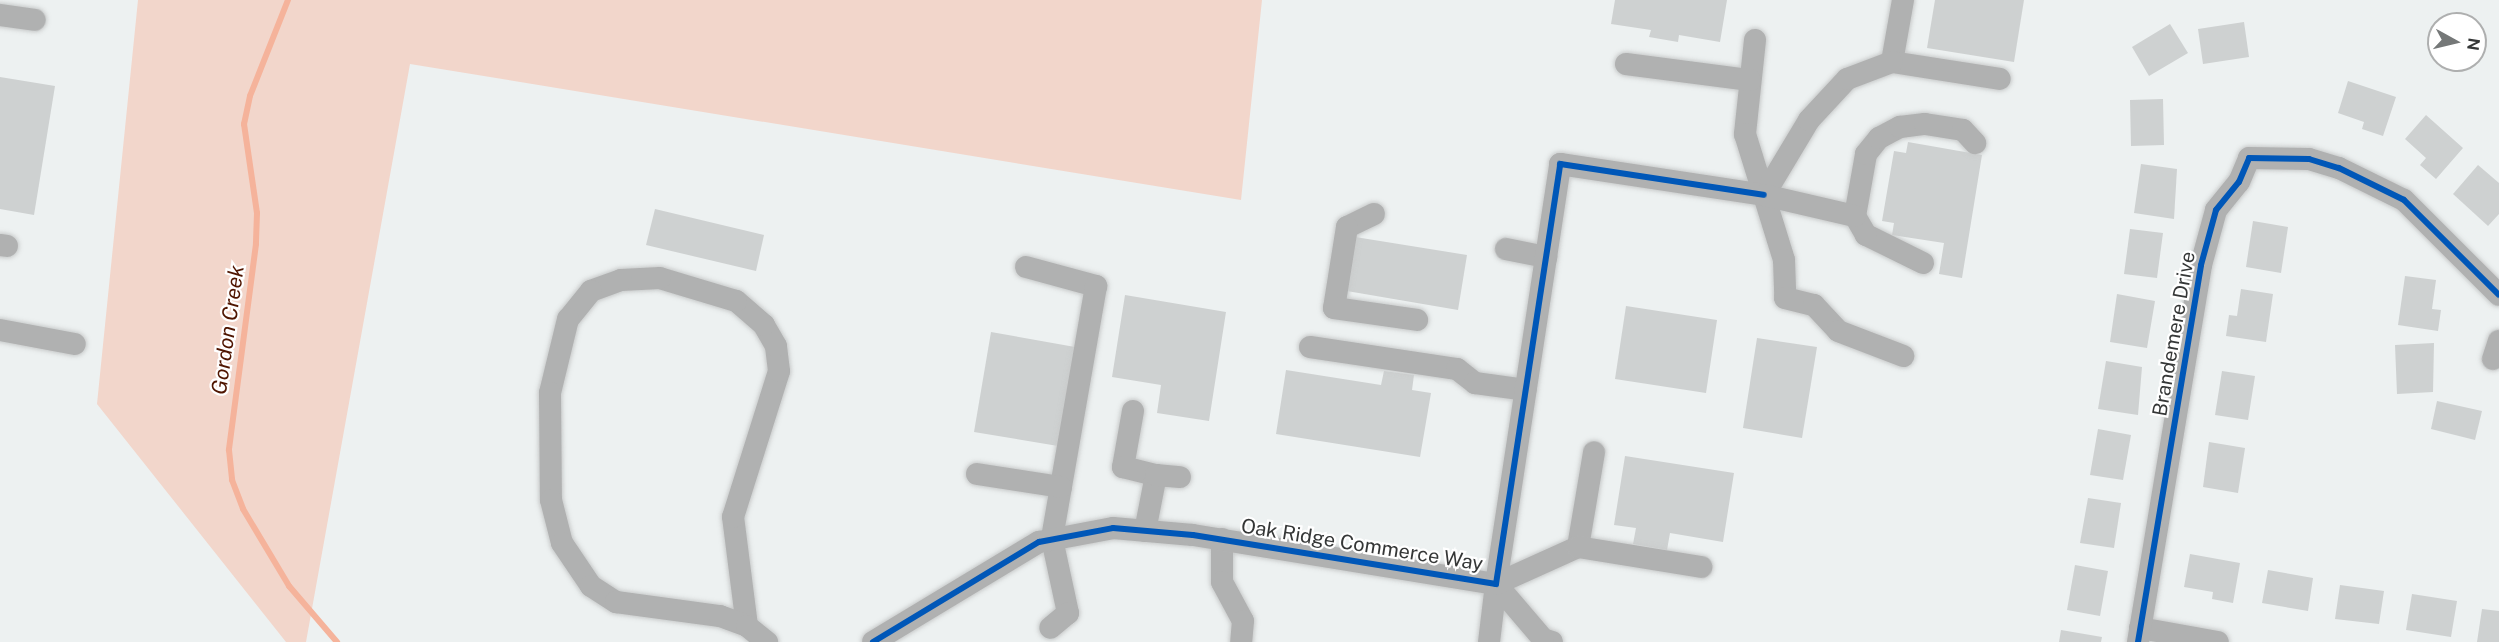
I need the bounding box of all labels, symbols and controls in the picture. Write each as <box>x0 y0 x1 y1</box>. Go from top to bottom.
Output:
north arrow <box>2427 12 2487 72</box>
text: N <box>2463 37 2484 52</box>
street label: Brandemere Drive <box>2148 250 2200 418</box>
water label: Gordon Creek <box>206 264 250 396</box>
street label: Oak Ridge Commerce Way <box>1239 514 1485 576</box>

